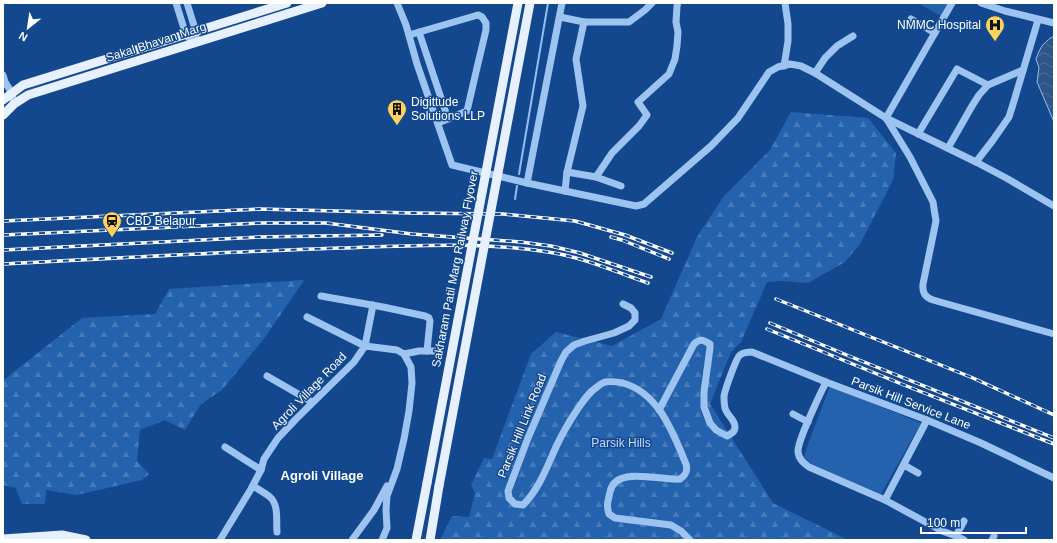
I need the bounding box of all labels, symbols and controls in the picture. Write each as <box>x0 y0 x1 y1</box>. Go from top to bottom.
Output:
north arrow <box>8 8 48 48</box>
hospital icon: NMMC Hospital <box>984 14 1006 42</box>
place label: NMMC Hospital <box>897 18 981 32</box>
street label: Sakal Bhavan Marg <box>104 19 208 65</box>
text: N <box>17 29 29 44</box>
place label: Digittude Solutions LLP <box>411 95 485 123</box>
building icon: Digittude Solutions LLP <box>386 98 408 126</box>
street label: Sakharam Patil Marg Railway Flyover <box>429 169 481 369</box>
station icon: CBD Belapur <box>101 210 123 238</box>
place label: CBD Belapur <box>126 214 196 228</box>
street label: Agroli Village Road <box>269 350 349 432</box>
street label: Parsik Hill Link Road <box>495 372 549 480</box>
street label: Parsik Hill Service Lane <box>849 374 973 432</box>
park label: Parsik Hills <box>591 436 651 450</box>
district label: Agroli Village <box>281 468 363 483</box>
scale bar <box>921 509 1026 535</box>
text: 100 m <box>927 516 960 530</box>

